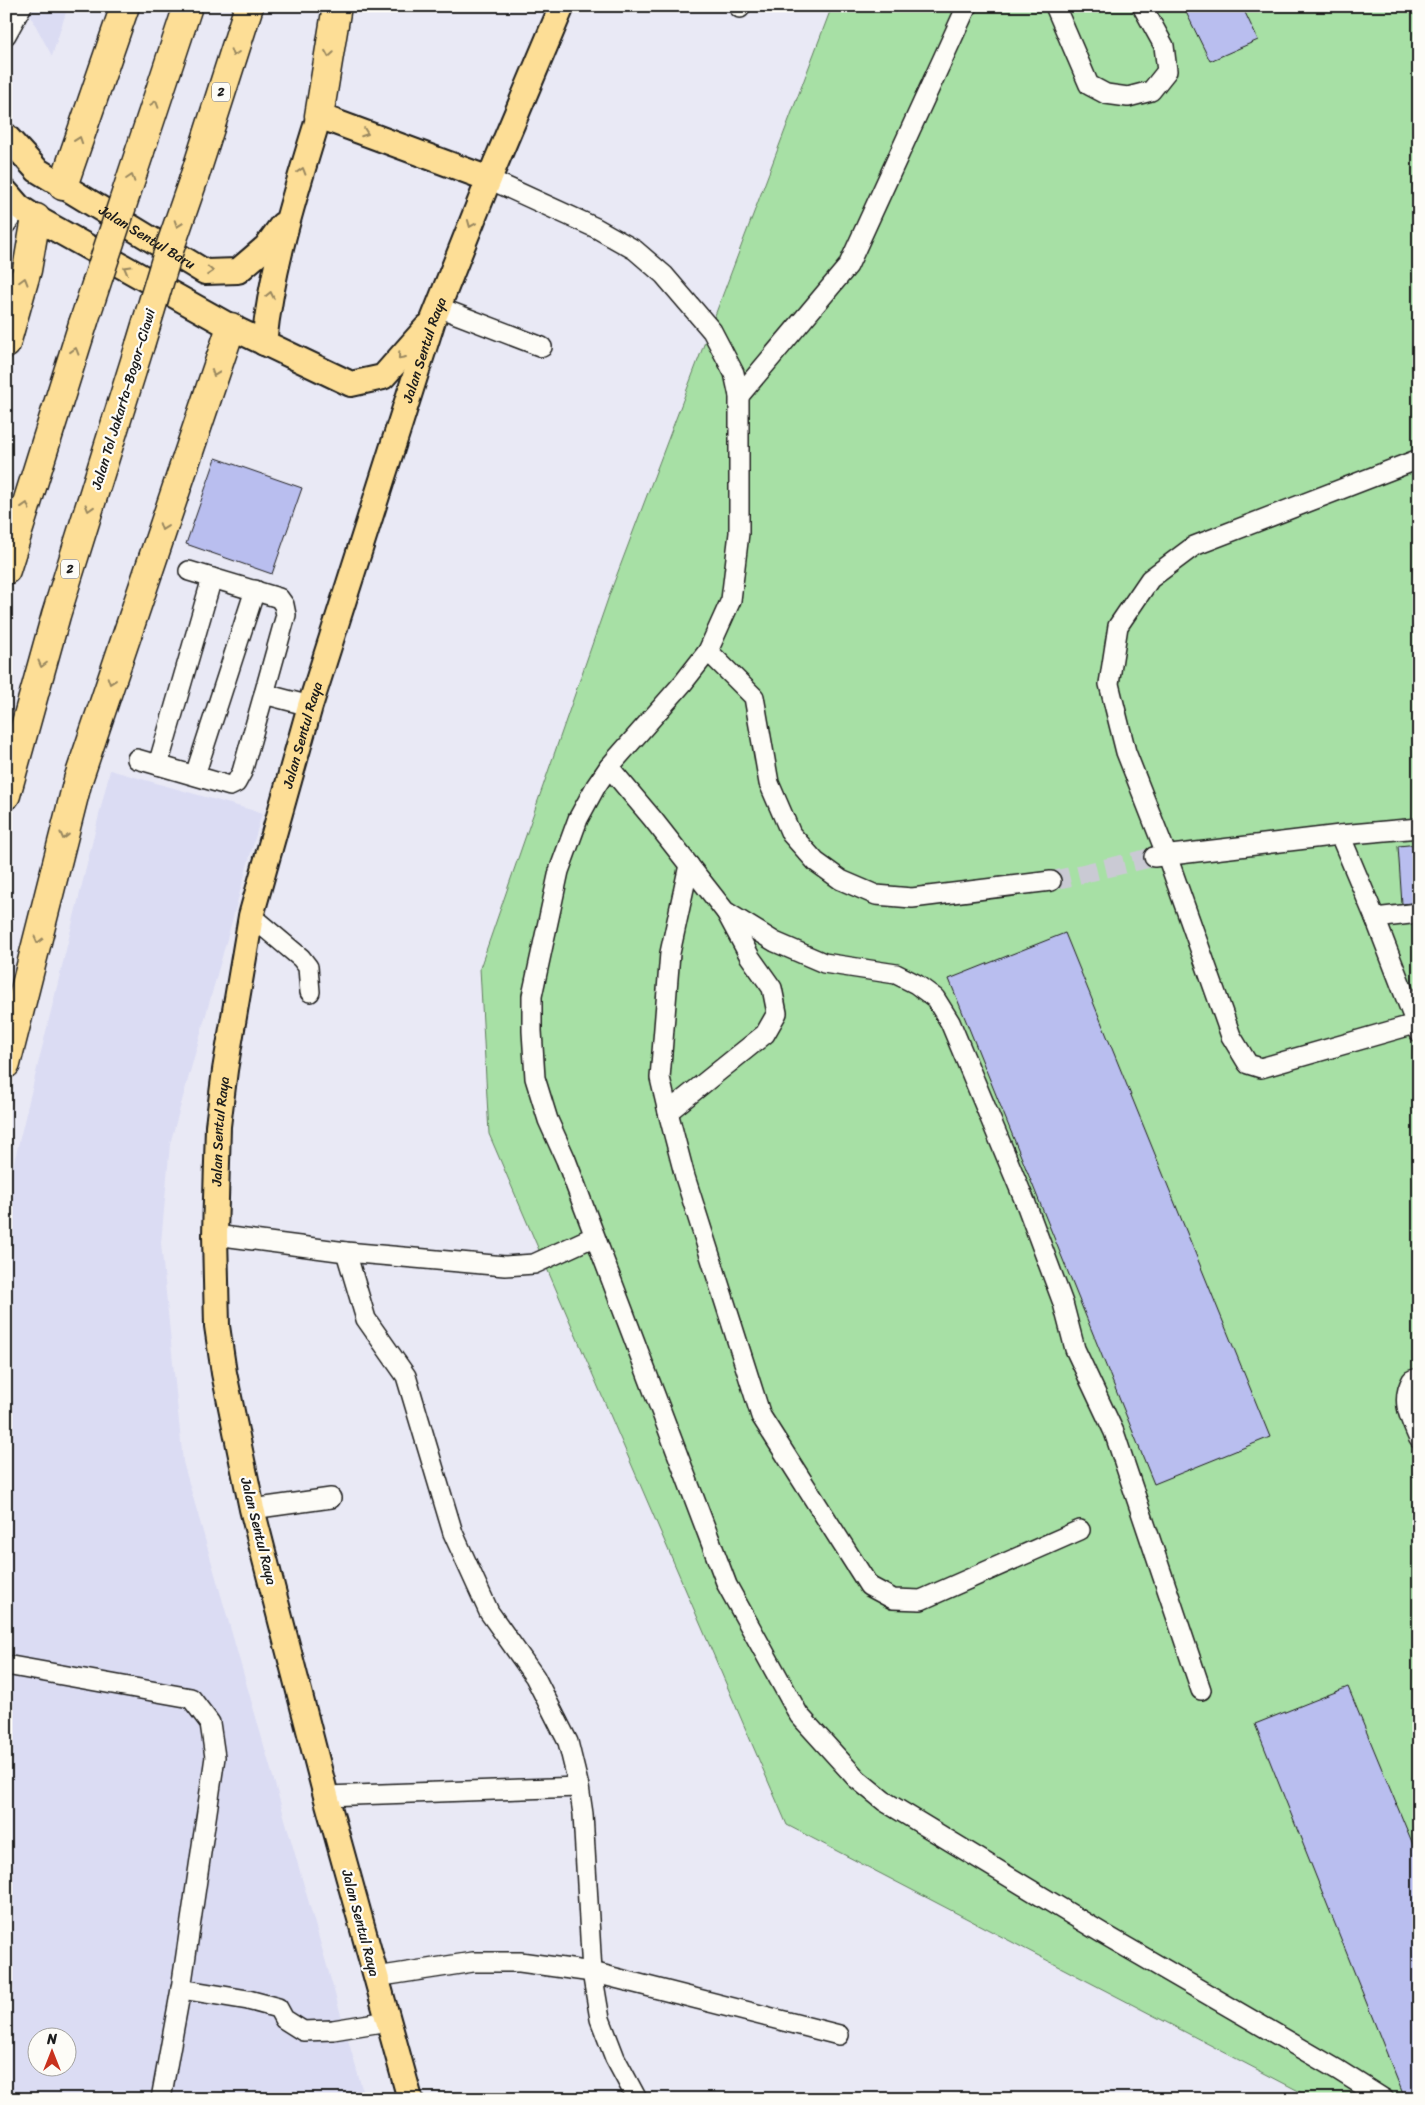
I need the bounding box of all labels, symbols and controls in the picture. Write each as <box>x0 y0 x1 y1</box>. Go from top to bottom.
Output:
one-way arrow <box>230 48 240 56</box>
one-way arrow <box>324 51 335 59</box>
road number: 2 <box>212 82 230 101</box>
one-way arrow <box>149 101 159 109</box>
one-way arrow <box>360 127 369 137</box>
one-way arrow <box>73 136 83 145</box>
one-way arrow <box>296 167 306 176</box>
one-way arrow <box>125 174 135 183</box>
street label: Jalan Sentul Baru <box>93 198 201 277</box>
one-way arrow <box>174 219 184 227</box>
one-way arrow <box>467 220 477 228</box>
one-way arrow <box>124 265 133 275</box>
one-way arrow <box>207 265 215 276</box>
one-way arrow <box>19 277 29 285</box>
one-way arrow <box>264 290 275 299</box>
street label: Jalan Sentul Raya <box>395 293 454 407</box>
street label: Jalan Tol Jakarta–Bogor–Ciawi <box>84 305 163 494</box>
one-way arrow <box>69 348 79 356</box>
one-way arrow <box>398 351 407 360</box>
one-way arrow <box>211 368 221 376</box>
one-way arrow <box>21 503 31 511</box>
one-way arrow <box>85 504 95 512</box>
one-way arrow <box>159 522 169 530</box>
road number: 2 <box>61 560 79 578</box>
one-way arrow <box>37 659 48 668</box>
one-way arrow <box>107 676 117 684</box>
street label: Jalan Sentul Raya <box>275 679 330 792</box>
one-way arrow <box>59 832 70 840</box>
one-way arrow <box>33 935 44 944</box>
street label: Jalan Sentul Raya <box>204 1075 237 1188</box>
street label: Jalan Sentul Raya <box>233 1474 284 1587</box>
street label: Jalan Sentul Raya <box>334 1866 387 1979</box>
text: N <box>46 2027 57 2052</box>
north arrow <box>28 2028 78 2078</box>

